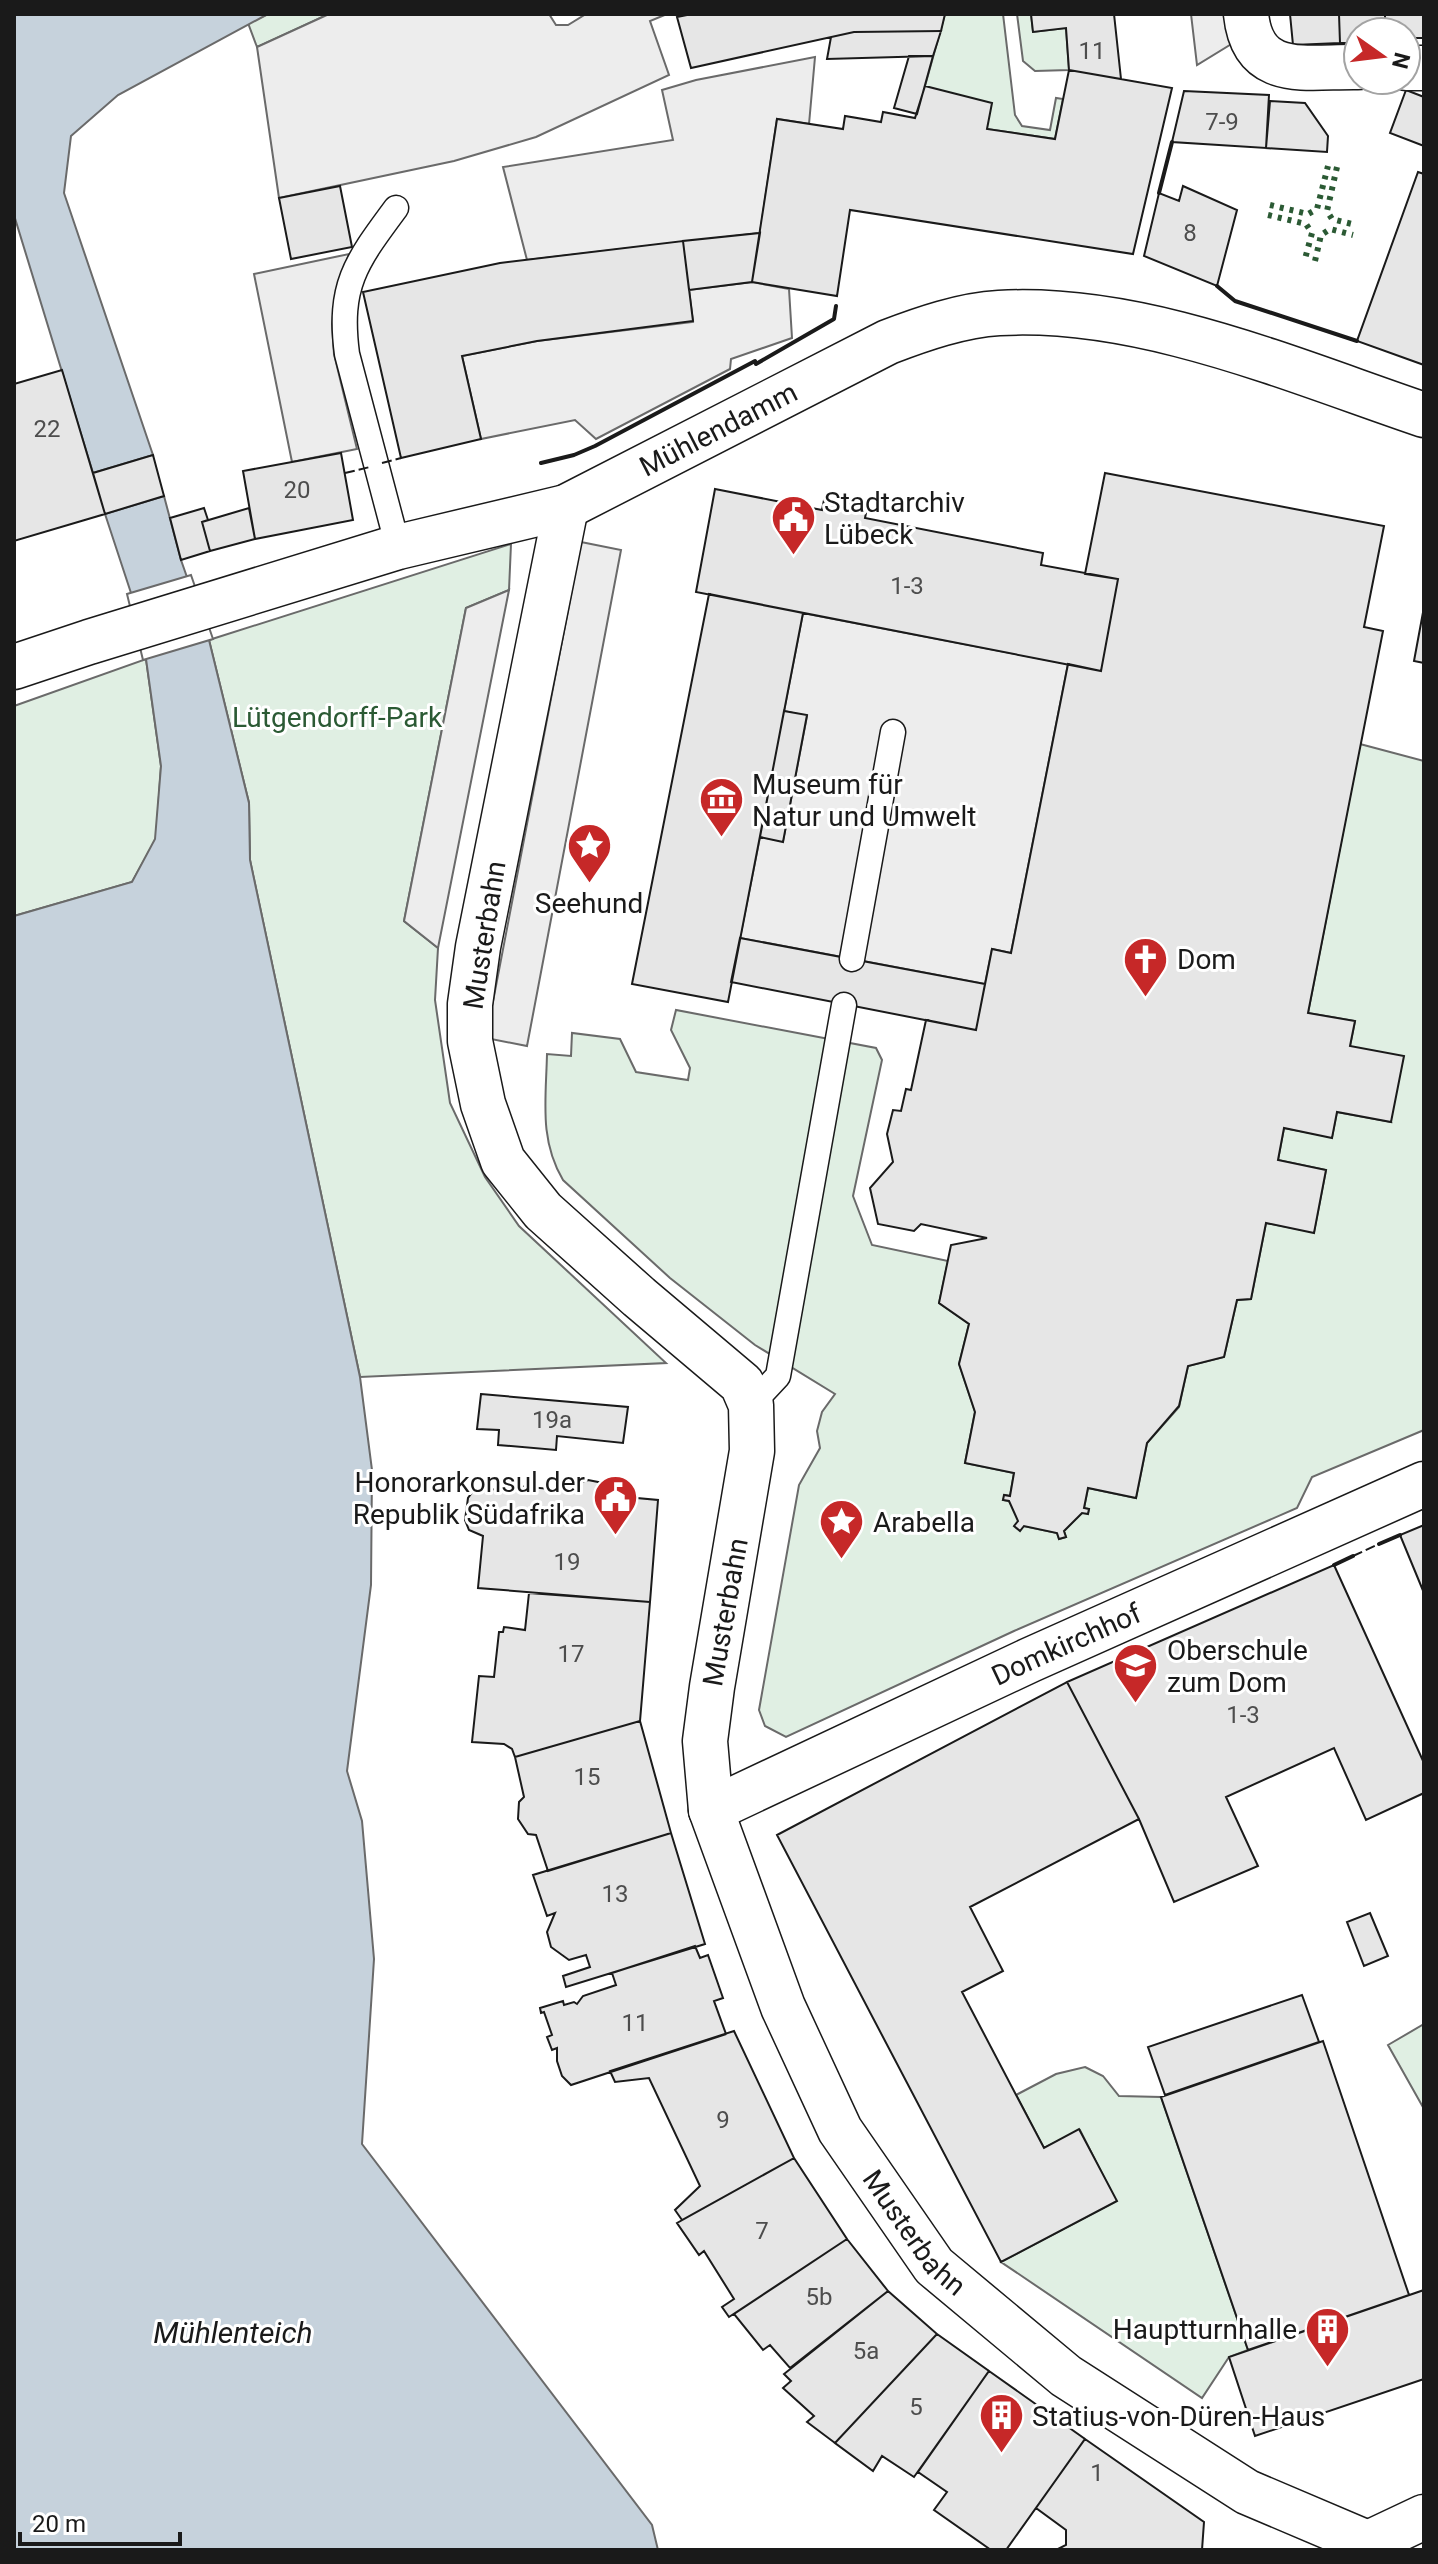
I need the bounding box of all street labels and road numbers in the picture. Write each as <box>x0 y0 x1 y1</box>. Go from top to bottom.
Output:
street label: Mühlendamm <box>634 375 803 484</box>
street label: Musterbahn <box>456 859 512 1012</box>
street label: Musterbahn <box>696 1536 755 1689</box>
street label: Domkirchhof <box>986 1596 1146 1693</box>
street label: Musterbahn <box>856 2164 972 2302</box>

